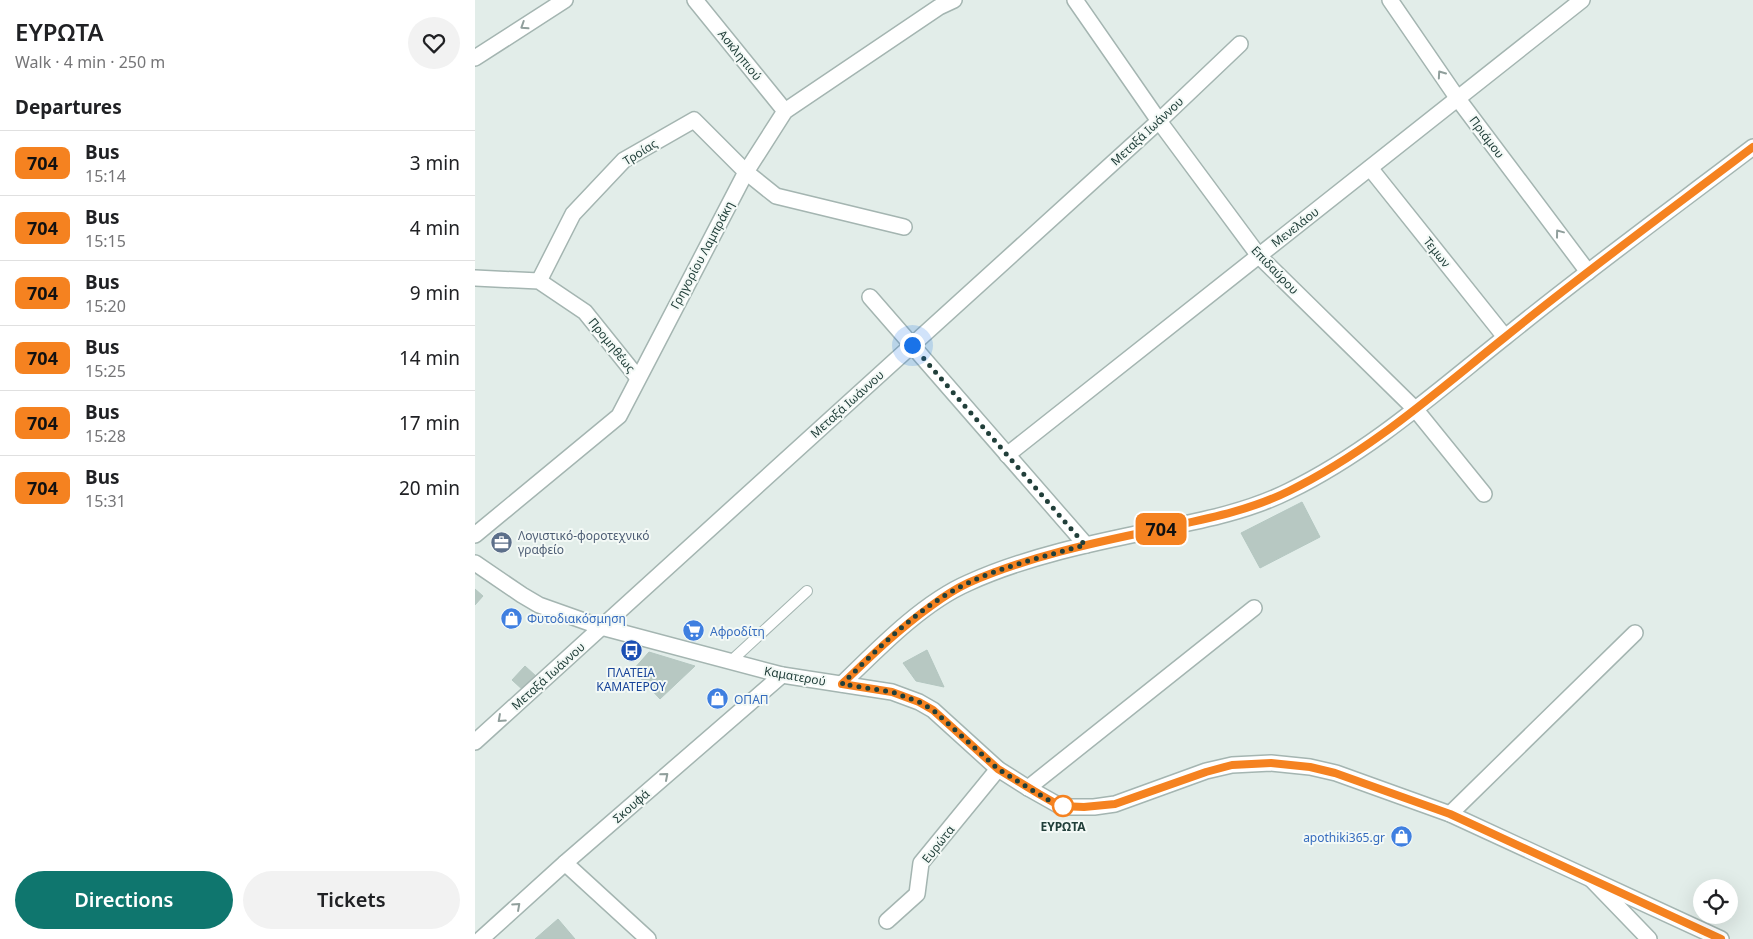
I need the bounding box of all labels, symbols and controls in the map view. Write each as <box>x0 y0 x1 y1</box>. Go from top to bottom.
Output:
text: ΕΥΡΩΤΑ <box>15 15 104 48</box>
button: heart <box>408 17 460 69</box>
one-way arrow <box>520 20 529 30</box>
street label: Ασκληπιού <box>714 26 766 84</box>
text: Walk · 4 min · 250 m <box>15 51 165 73</box>
one-way arrow <box>1438 71 1447 80</box>
street label: Μεταξά Ιωάννου <box>1107 93 1187 169</box>
text: Departures <box>15 94 122 120</box>
street label: Πριάμου <box>1465 112 1509 162</box>
street label: Τροίας <box>620 135 661 169</box>
text: Bus <box>85 139 120 165</box>
text: 3 min <box>410 150 460 176</box>
text: 704 <box>27 151 58 175</box>
text: 15:14 <box>85 165 126 187</box>
street label: Γρηγορίου Λαμπράκη <box>666 198 738 312</box>
street label: Μενελάου <box>1268 203 1322 251</box>
text: Bus <box>85 204 120 230</box>
text: 4 min <box>410 215 460 241</box>
text: 704 <box>27 216 58 240</box>
one-way arrow <box>1556 229 1565 239</box>
text: 15:15 <box>85 230 126 252</box>
street label: Τεμων <box>1420 233 1454 271</box>
street label: Επιδαύρου <box>1248 242 1302 298</box>
text: Bus <box>85 269 120 295</box>
text: 9 min <box>410 280 460 306</box>
text: 704 <box>27 281 58 305</box>
text: 15:20 <box>85 295 126 317</box>
street label: Προμηθέως <box>585 314 639 376</box>
your location <box>900 333 925 358</box>
text: Bus <box>85 334 120 360</box>
text: 14 min <box>399 345 460 371</box>
text: 704 <box>27 346 58 370</box>
text: 15:25 <box>85 360 126 382</box>
street label: Μεταξά Ιωάννου <box>807 366 887 442</box>
text: Bus <box>85 399 120 425</box>
text: 17 min <box>399 410 460 436</box>
text: 704 <box>27 411 58 435</box>
text: 15:28 <box>85 425 126 447</box>
text: Bus <box>85 464 120 490</box>
text: 20 min <box>399 475 460 501</box>
text: 704 <box>27 476 58 500</box>
text: 15:31 <box>85 490 126 512</box>
line badge: 704 <box>1132 513 1190 545</box>
text: 704 <box>1146 517 1176 541</box>
place label: Λογιστικό-φοροτεχνικό γραφείο <box>518 527 650 558</box>
office icon: Λογιστικό-φοροτεχνικό γραφείο <box>490 530 514 554</box>
shop icon: Φυτοδιακόσμηση <box>499 606 523 630</box>
place label: Φυτοδιακόσμηση <box>527 610 626 627</box>
supermarket icon: Αφροδίτη <box>682 619 706 643</box>
place label: Αφροδίτη <box>710 623 765 640</box>
street label: Μεταξά Ιωάννου <box>508 638 588 714</box>
bus stop icon: ΠΛΑΤΕΙΑ ΚΑΜΑΤΕΡΟΥ <box>619 639 643 663</box>
street label: Καματερού <box>763 662 827 690</box>
place label: ΠΛΑΤΕΙΑ ΚΑΜΑΤΕΡΟΥ <box>596 664 666 695</box>
shop icon: ΟΠΑΠ <box>706 687 730 711</box>
place label: ΟΠΑΠ <box>734 691 769 708</box>
one-way arrow <box>497 713 506 722</box>
one-way arrow <box>660 772 669 781</box>
street label: Σκουφά <box>609 785 654 827</box>
marker: ΕΥΡΩΤΑ <box>1052 795 1074 817</box>
place label: ΕΥΡΩΤΑ <box>1040 818 1086 835</box>
street label: Ευρώτα <box>918 821 958 866</box>
shop icon: apothiki365.gr <box>1389 825 1413 849</box>
place label: apothiki365.gr <box>1303 829 1385 846</box>
button: Directions <box>15 871 233 929</box>
button: Tickets <box>243 871 460 929</box>
map controls <box>1693 879 1738 924</box>
button: locate <box>1693 879 1738 924</box>
one-way arrow <box>512 903 521 912</box>

